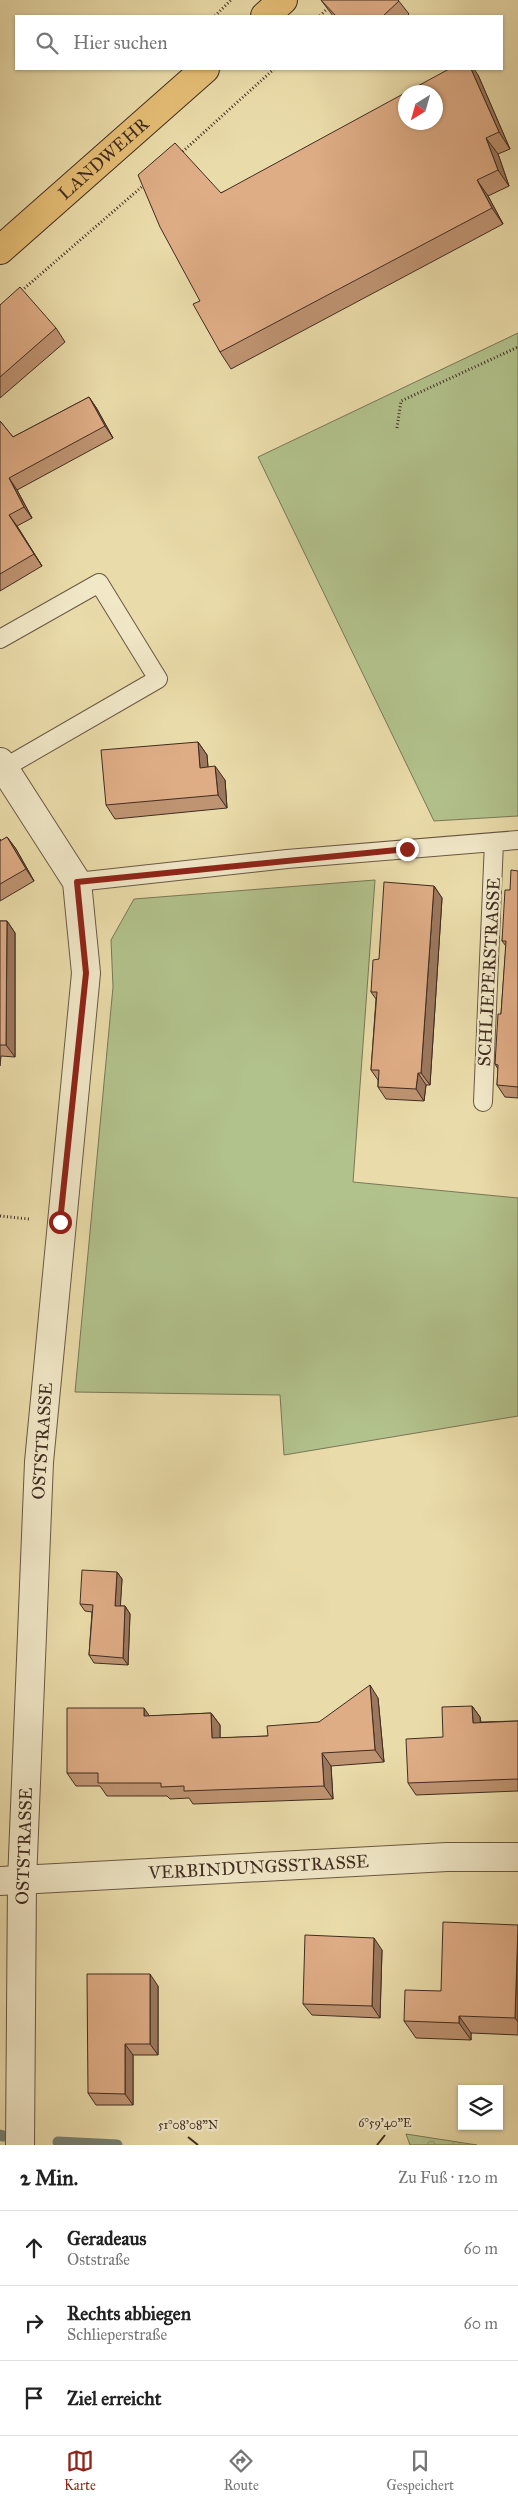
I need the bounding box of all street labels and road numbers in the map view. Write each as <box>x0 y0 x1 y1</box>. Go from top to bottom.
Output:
street label: LANDWEHR <box>54 112 154 204</box>
street label: SCHLIEPERSTRASSE <box>473 877 505 1067</box>
street label: OSTSTRASSE <box>27 1382 57 1500</box>
street label: OSTSTRASSE <box>11 1787 37 1905</box>
street label: VERBINDUNGSSTRASSE <box>147 1850 370 1884</box>

